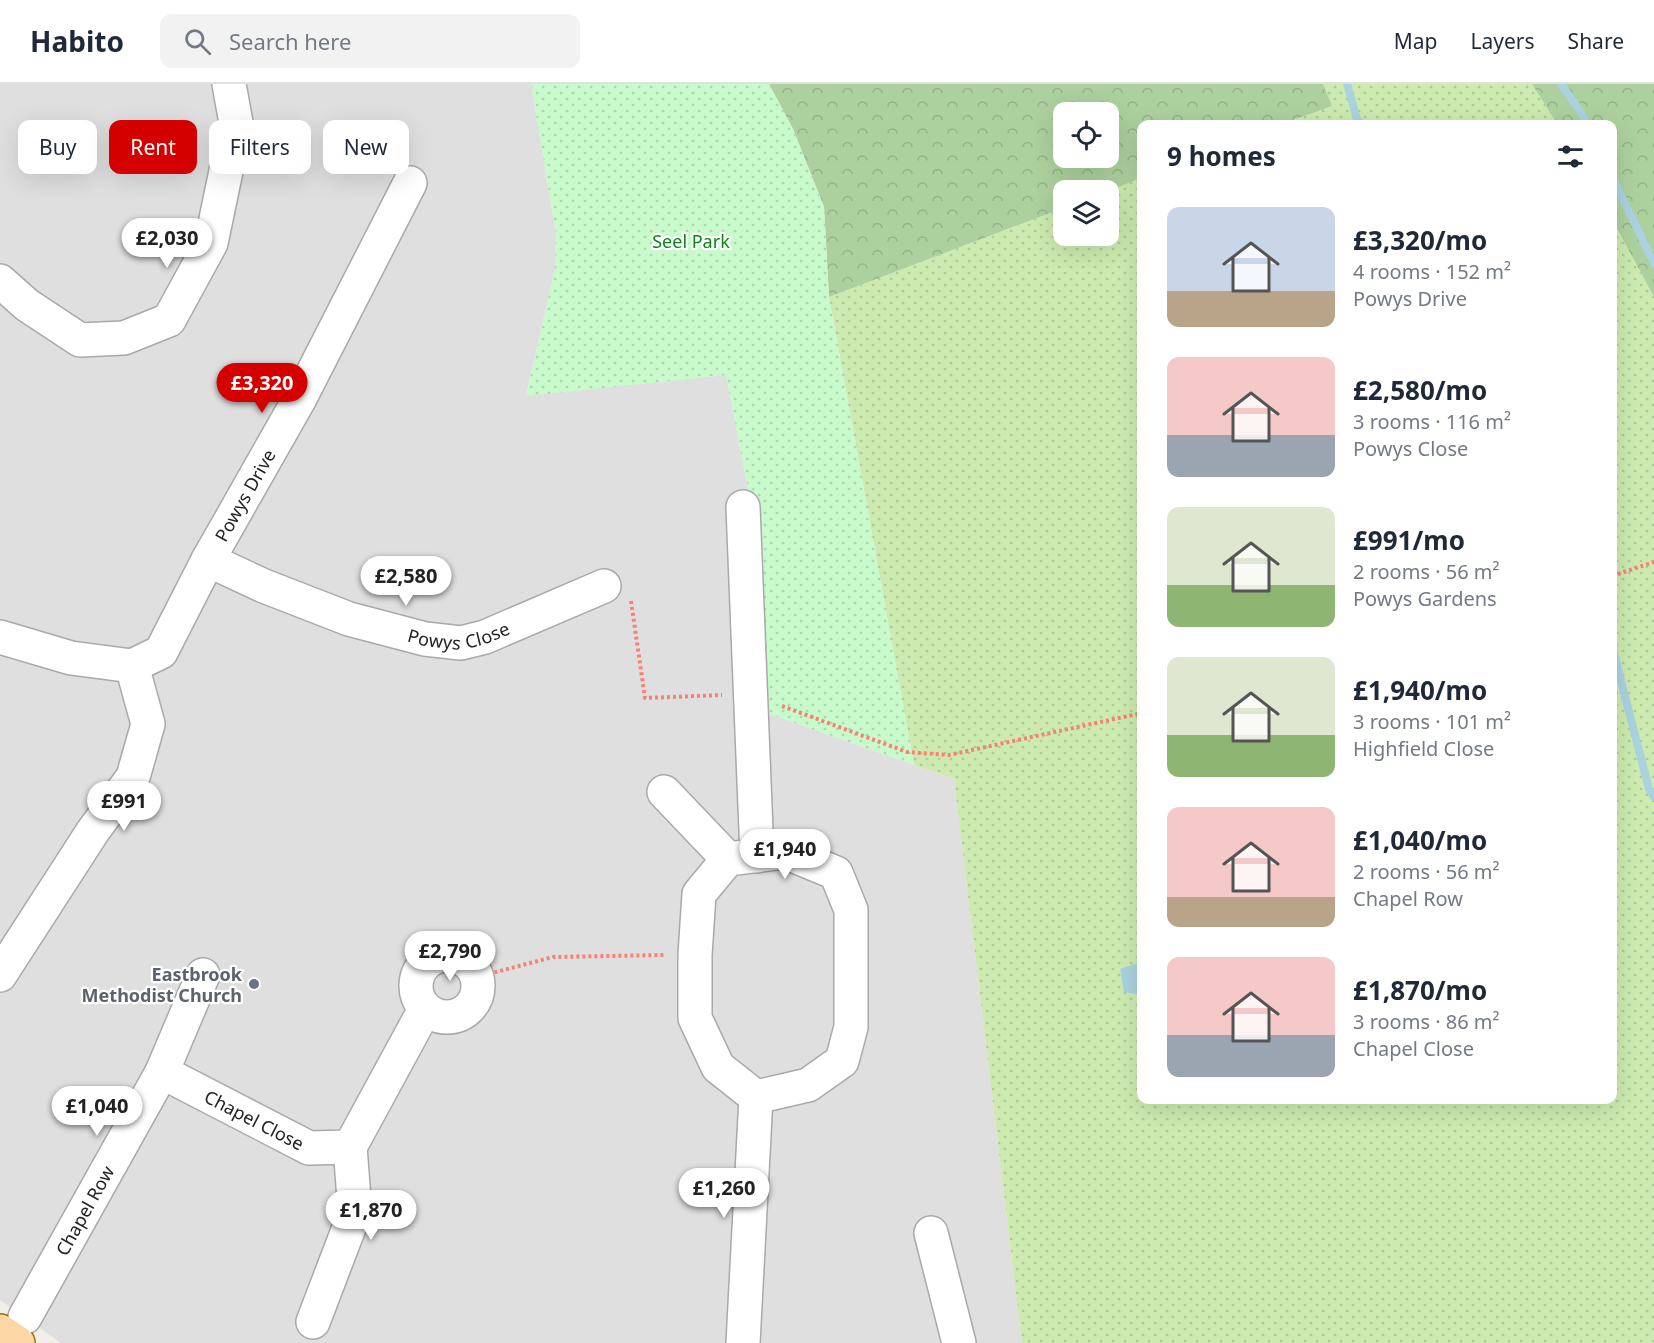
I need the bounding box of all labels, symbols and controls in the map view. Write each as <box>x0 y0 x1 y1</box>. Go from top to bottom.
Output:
search box <box>160 14 580 68</box>
text: Habito <box>30 22 124 60</box>
icon: search <box>181 25 214 58</box>
text: Search here <box>229 26 351 56</box>
text: Map <box>1394 27 1438 55</box>
text: Layers <box>1471 27 1535 55</box>
text: Share <box>1568 27 1624 55</box>
map controls <box>1053 102 1119 246</box>
button: locate <box>1053 102 1119 168</box>
chip: Buy <box>18 120 97 174</box>
chip: Rent <box>109 120 197 174</box>
chip: Filters <box>209 120 311 174</box>
chip: New <box>323 120 409 174</box>
text: 9 homes <box>1167 138 1276 174</box>
icon: filters <box>1554 140 1587 173</box>
button: layers <box>1053 180 1119 246</box>
pin: £2,030 <box>118 218 216 269</box>
text: £3,320/mo <box>1353 222 1487 258</box>
text: £2,030 <box>136 224 198 251</box>
park label: Seel Park <box>652 229 730 253</box>
icon: home <box>1215 231 1287 303</box>
text: 4 rooms · 152 m² <box>1353 258 1511 285</box>
text: Powys Drive <box>1353 285 1467 312</box>
pin: £3,320 <box>213 363 311 414</box>
text: £3,320 <box>231 369 293 396</box>
text: £2,580/mo <box>1353 372 1487 408</box>
icon: home <box>1215 381 1287 453</box>
text: 3 rooms · 116 m² <box>1353 408 1511 435</box>
text: Powys Close <box>1353 435 1468 462</box>
street label: Powys Drive <box>209 445 281 546</box>
text: £991/mo <box>1353 522 1465 558</box>
icon: home <box>1215 531 1287 603</box>
pin: £2,580 <box>357 556 455 607</box>
text: 2 rooms · 56 m² <box>1353 558 1500 585</box>
text: £2,580 <box>375 562 437 589</box>
text: Powys Gardens <box>1353 585 1497 612</box>
street label: Powys Close <box>405 616 513 655</box>
text: £1,940/mo <box>1353 672 1487 708</box>
icon: home <box>1215 681 1287 753</box>
text: 3 rooms · 101 m² <box>1353 708 1511 735</box>
text: Highfield Close <box>1353 735 1494 762</box>
pin: £991 <box>88 781 160 832</box>
text: £991 <box>101 787 147 814</box>
text: £1,040/mo <box>1353 822 1487 858</box>
pin: £1,940 <box>736 829 834 880</box>
icon: home <box>1215 831 1287 903</box>
text: £1,940 <box>754 835 816 862</box>
text: 2 rooms · 56 m² <box>1353 858 1500 885</box>
text: Chapel Row <box>1353 885 1463 912</box>
pin: £2,790 <box>401 931 499 982</box>
text: £2,790 <box>419 937 481 964</box>
place label: Eastbrook Methodist Church <box>82 962 243 1007</box>
text: £1,870/mo <box>1353 972 1487 1008</box>
marker: Eastbrook Methodist Church <box>247 977 261 991</box>
icon: home <box>1215 981 1287 1053</box>
text: 3 rooms · 86 m² <box>1353 1008 1500 1035</box>
text: Chapel Close <box>1353 1035 1474 1062</box>
street label: Chapel Close <box>200 1084 308 1155</box>
pin: £1,040 <box>48 1086 146 1137</box>
text: £1,040 <box>66 1092 128 1119</box>
street label: Chapel Row <box>50 1161 119 1260</box>
pin: £1,260 <box>675 1168 773 1219</box>
text: £1,260 <box>693 1174 755 1201</box>
pin: £1,870 <box>322 1190 420 1241</box>
text: £1,870 <box>340 1196 402 1223</box>

